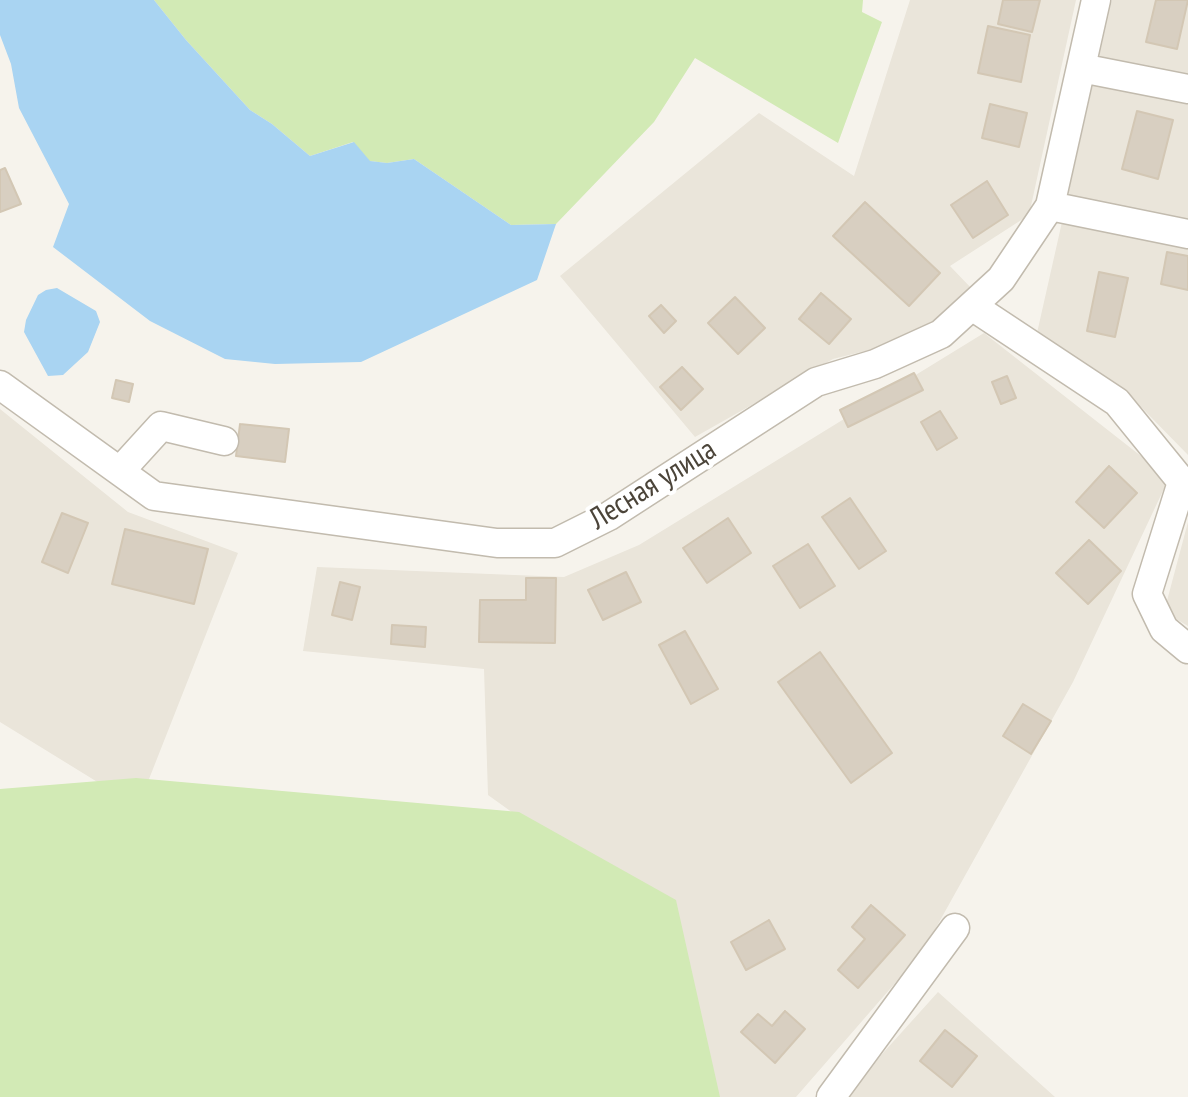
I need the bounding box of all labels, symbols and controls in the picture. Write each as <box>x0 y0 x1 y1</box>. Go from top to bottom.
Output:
street label: Лесная улица <box>583 432 723 538</box>

